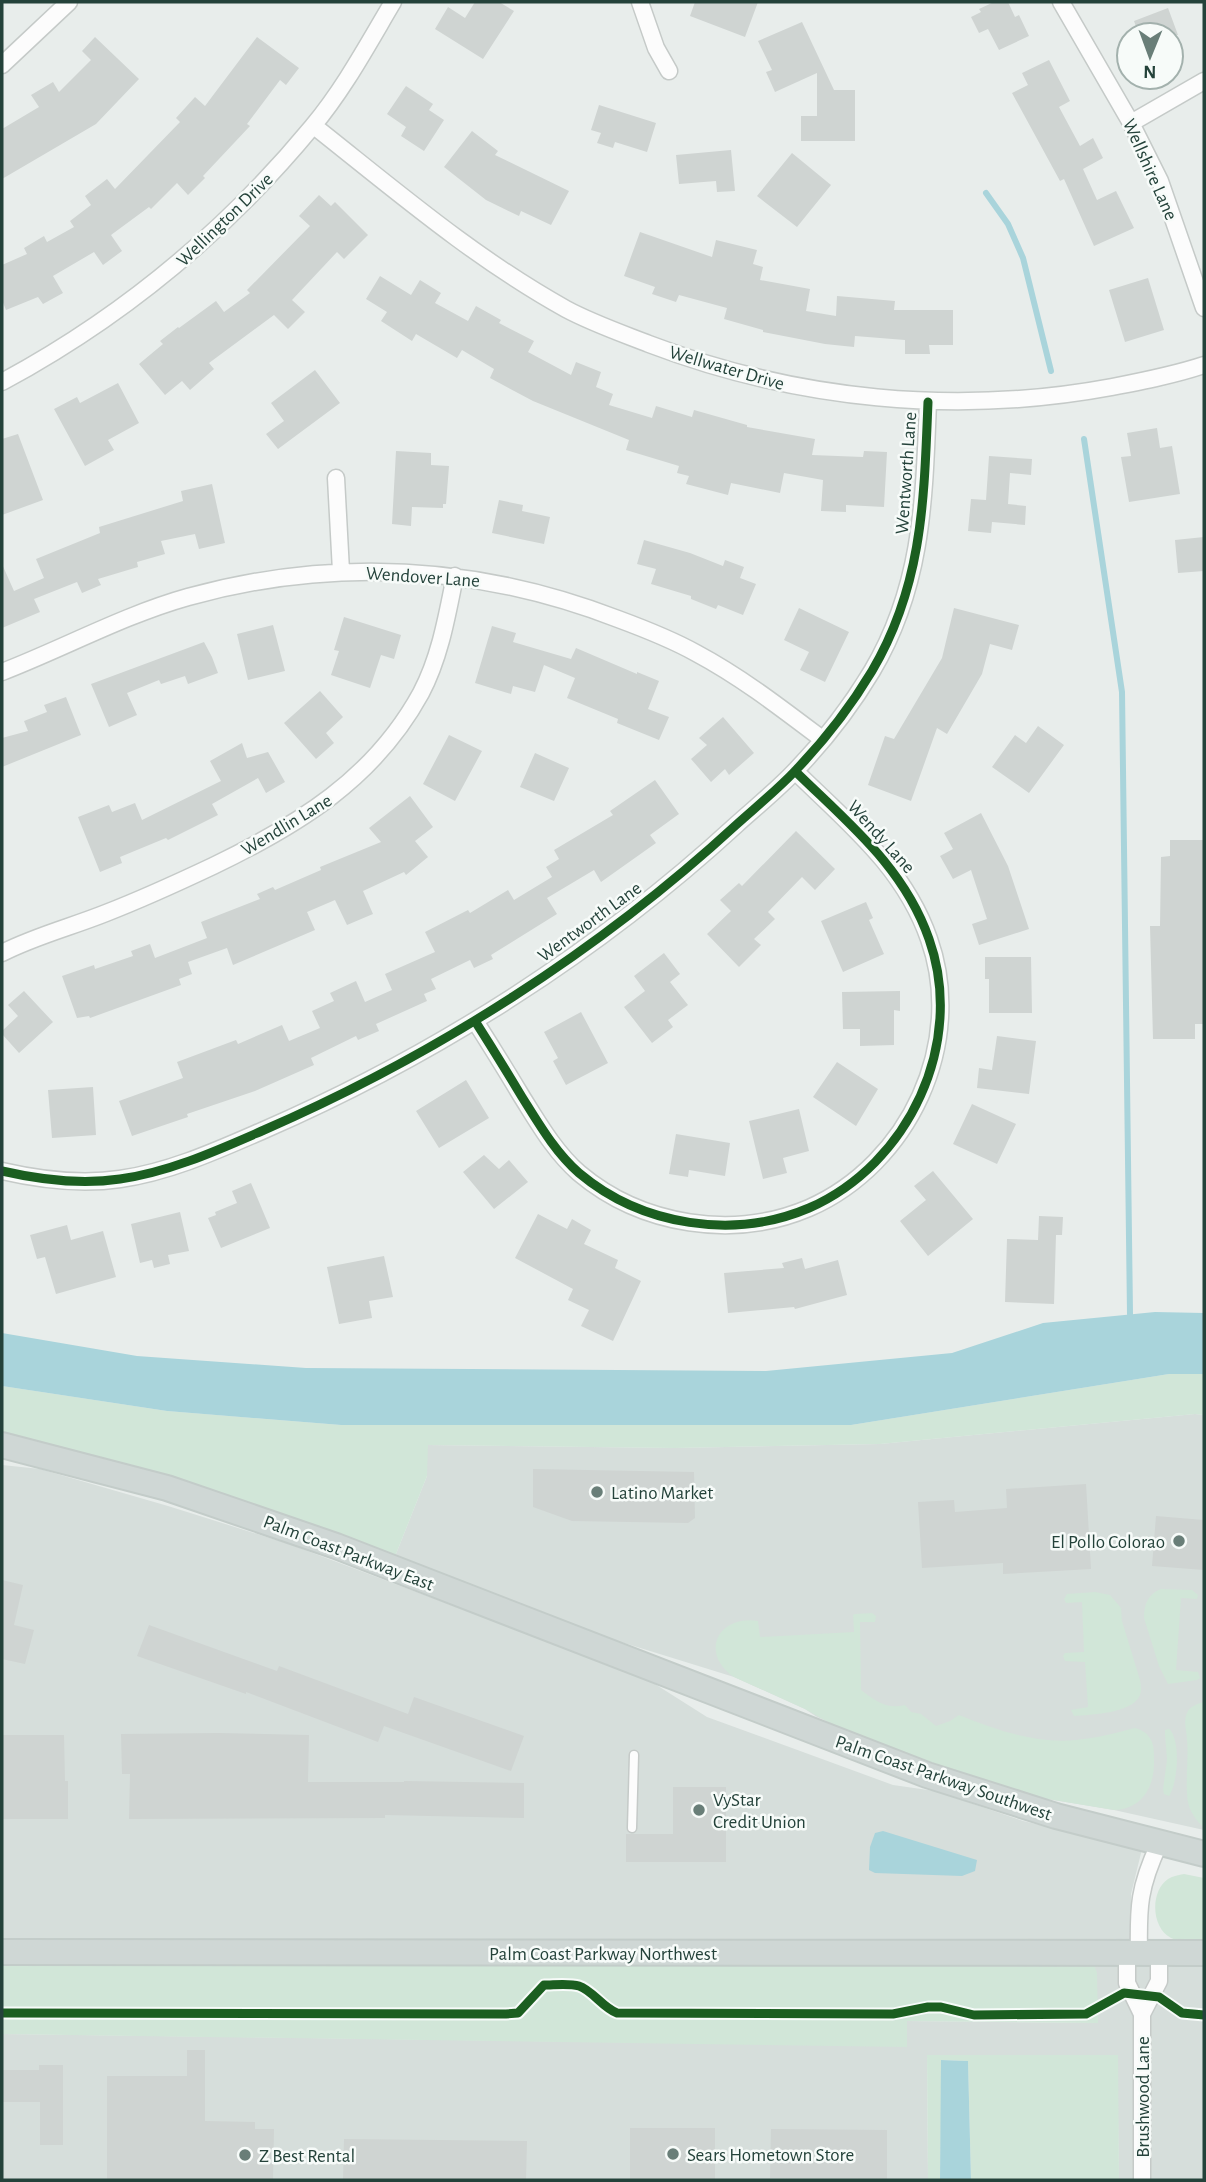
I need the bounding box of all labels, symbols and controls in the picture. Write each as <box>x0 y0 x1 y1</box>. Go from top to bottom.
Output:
north arrow <box>1115 21 1185 91</box>
text: N <box>1143 62 1157 81</box>
street label: Wellshire Lane <box>1119 116 1180 223</box>
street label: Wellington Drive <box>173 170 277 270</box>
street label: Wellwater Drive <box>667 343 786 394</box>
street label: Wentworth Lane <box>893 411 920 535</box>
street label: Wendover Lane <box>365 564 481 591</box>
street label: Wendlin Lane <box>238 791 335 860</box>
street label: Wendy Lane <box>843 797 918 877</box>
street label: Wentworth Lane <box>535 878 645 966</box>
marker: Latino Market <box>589 1484 605 1500</box>
place label: Latino Market <box>611 1484 713 1503</box>
street label: Palm Coast Parkway East <box>261 1512 436 1595</box>
place label: El Pollo Colorao <box>1051 1533 1165 1552</box>
marker: El Pollo Colorao <box>1171 1533 1187 1549</box>
street label: Palm Coast Parkway Southwest <box>833 1732 1054 1824</box>
place label: VyStar Credit Union <box>713 1791 806 1832</box>
marker: VyStar Credit Union <box>691 1802 707 1818</box>
street label: Palm Coast Parkway Northwest <box>489 1945 717 1964</box>
street label: Brushwood Lane <box>1134 2036 1153 2158</box>
marker: Sears Hometown Store <box>665 2146 681 2162</box>
place label: Sears Hometown Store <box>687 2146 854 2165</box>
marker: Z Best Rental <box>237 2147 253 2163</box>
place label: Z Best Rental <box>259 2147 355 2166</box>

